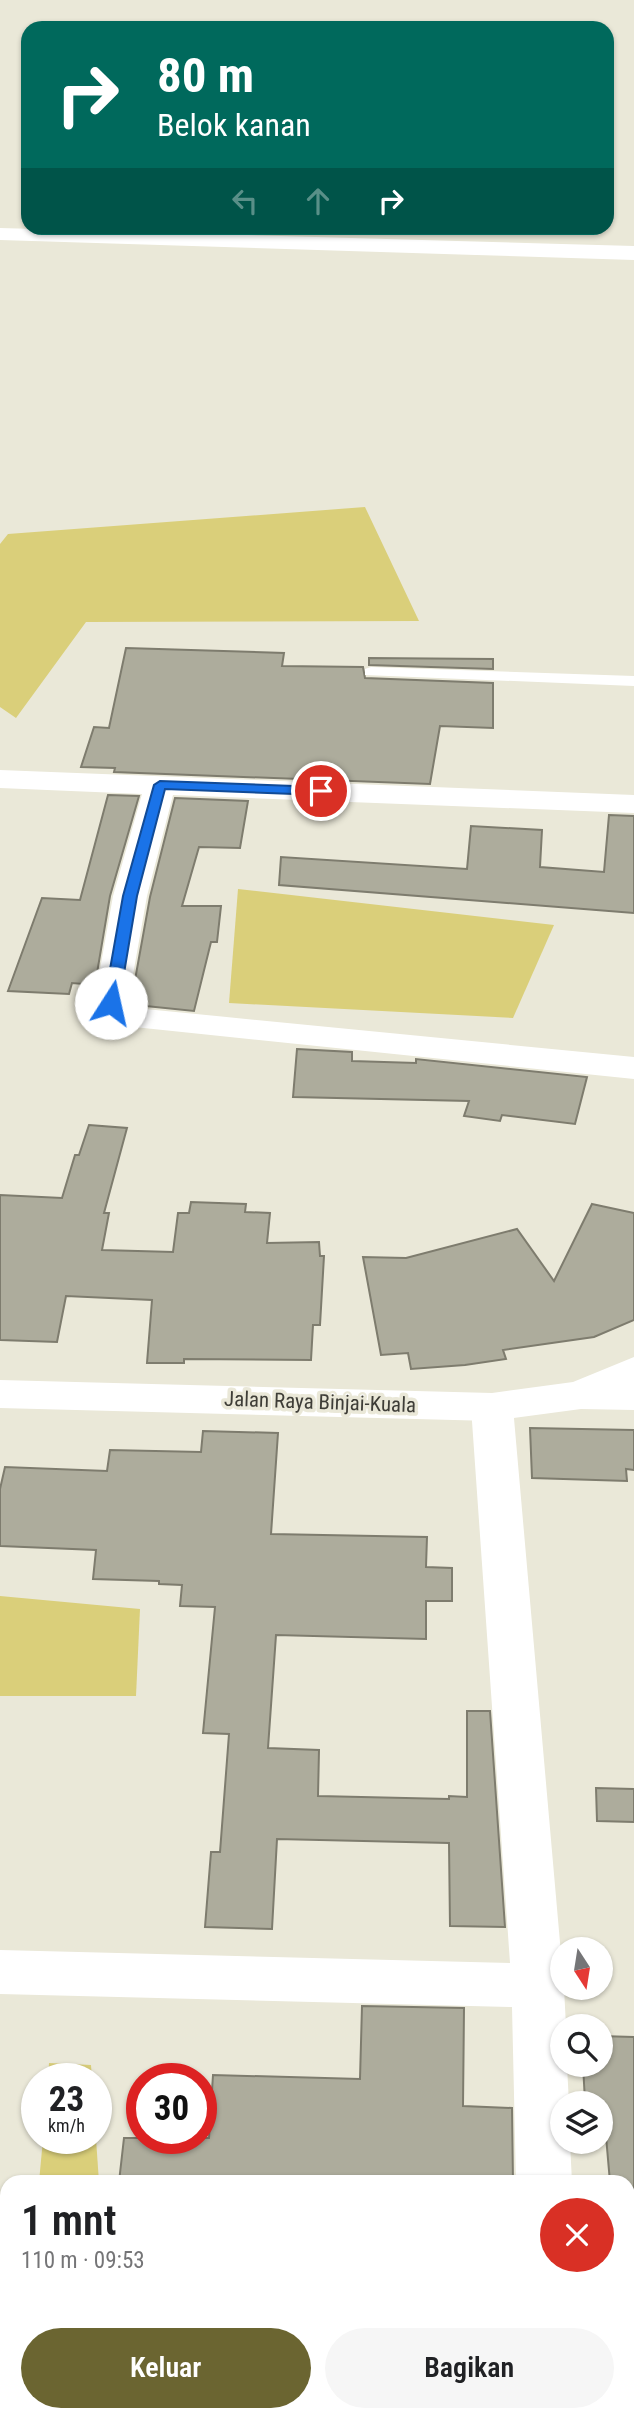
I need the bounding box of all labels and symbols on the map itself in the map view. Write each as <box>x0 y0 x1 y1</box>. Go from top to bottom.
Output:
pin <box>291 761 351 821</box>
position arrow <box>74 966 148 1040</box>
street label: Jalan Raya Binjai-Kuala <box>224 1387 416 1417</box>
north arrow <box>550 1937 612 2000</box>
speed limit sign: 30 <box>126 2063 217 2154</box>

